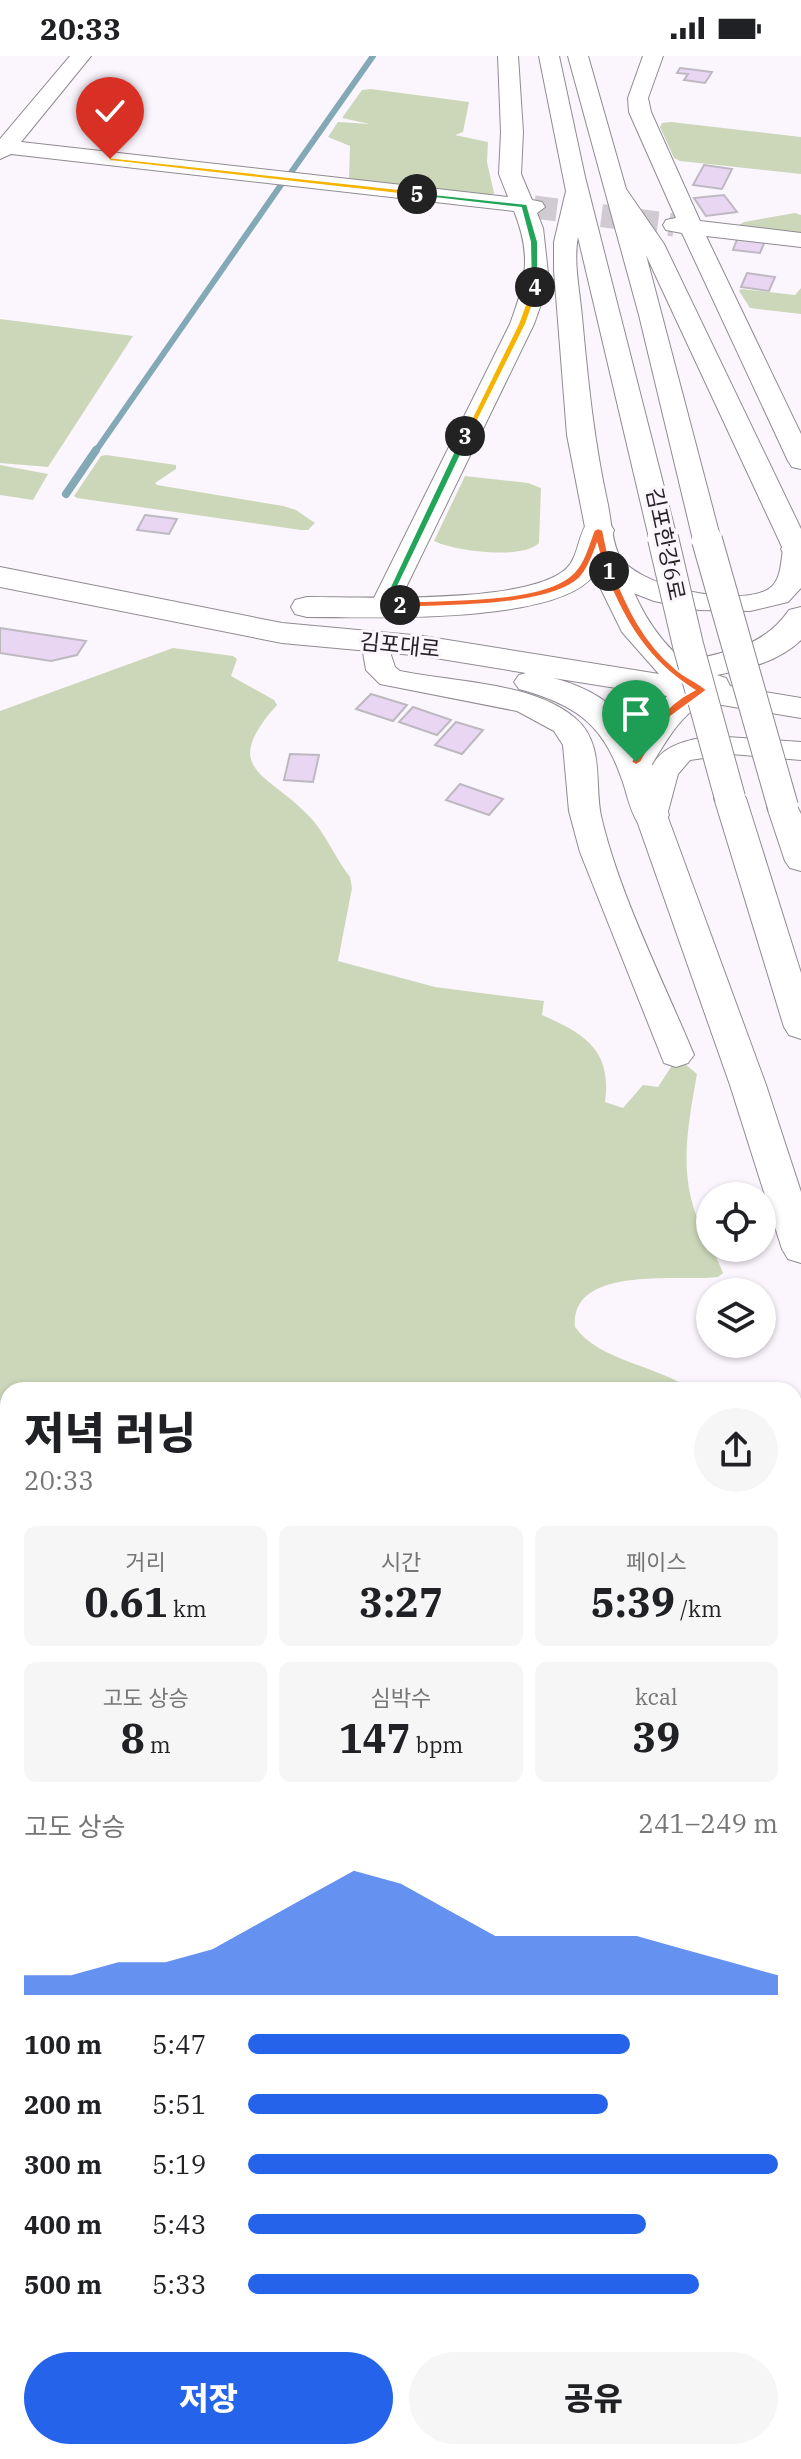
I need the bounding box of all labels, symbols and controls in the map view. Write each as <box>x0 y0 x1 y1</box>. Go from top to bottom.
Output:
text: 20:33 <box>40 9 121 48</box>
pin <box>76 77 144 159</box>
icon: check <box>88 89 132 133</box>
pin: 5 <box>397 174 437 214</box>
text: 5 <box>410 179 424 208</box>
pin: 4 <box>515 267 555 307</box>
text: 4 <box>528 272 542 301</box>
pin: 3 <box>445 416 485 456</box>
text: 3 <box>458 421 472 450</box>
street label: 김포한강6로 <box>640 485 693 603</box>
pin: 1 <box>589 551 629 591</box>
text: 1 <box>602 556 616 585</box>
pin: 2 <box>380 585 420 625</box>
text: 2 <box>393 590 407 619</box>
street label: 김포대로 <box>358 626 442 663</box>
pin <box>602 680 670 762</box>
icon: arrive <box>614 692 658 736</box>
map controls <box>696 1182 776 1358</box>
button: locate <box>696 1182 776 1262</box>
button: layers <box>696 1278 776 1358</box>
text: 저녁 러닝 <box>24 1404 196 1461</box>
button: share <box>694 1408 778 1492</box>
text: 20:33 <box>24 1463 94 1497</box>
text: 거리 <box>125 1547 166 1576</box>
text: 시간 <box>381 1547 421 1576</box>
text: 페이스 <box>626 1547 687 1576</box>
text: 0.61 <box>85 1576 168 1628</box>
text: 3:27 <box>359 1576 443 1628</box>
text: 5:39 <box>591 1576 675 1628</box>
text: km <box>168 1594 207 1623</box>
text: /km <box>675 1594 722 1623</box>
text: kcal <box>635 1682 678 1711</box>
text: 고도 상승 <box>103 1683 189 1712</box>
text: 심박수 <box>371 1683 431 1712</box>
text: 39 <box>632 1711 680 1763</box>
text: 8 <box>121 1712 145 1764</box>
text: 147 <box>339 1712 411 1764</box>
text: m <box>145 1730 171 1759</box>
text: bpm <box>411 1730 463 1759</box>
text: 241–249 m <box>638 1806 778 1840</box>
text: 고도 상승 <box>24 1809 126 1843</box>
text: 100 m <box>24 2027 102 2061</box>
text: 5:47 <box>152 2027 206 2061</box>
text: 200 m <box>24 2087 102 2121</box>
text: 5:51 <box>152 2087 206 2121</box>
text: 300 m <box>24 2147 102 2181</box>
text: 5:19 <box>152 2147 206 2181</box>
text: 400 m <box>24 2207 102 2241</box>
text: 5:43 <box>152 2207 206 2241</box>
text: 500 m <box>24 2267 102 2301</box>
text: 5:33 <box>152 2267 206 2301</box>
button: 저장 <box>24 2352 393 2444</box>
button: 공유 <box>409 2352 778 2444</box>

